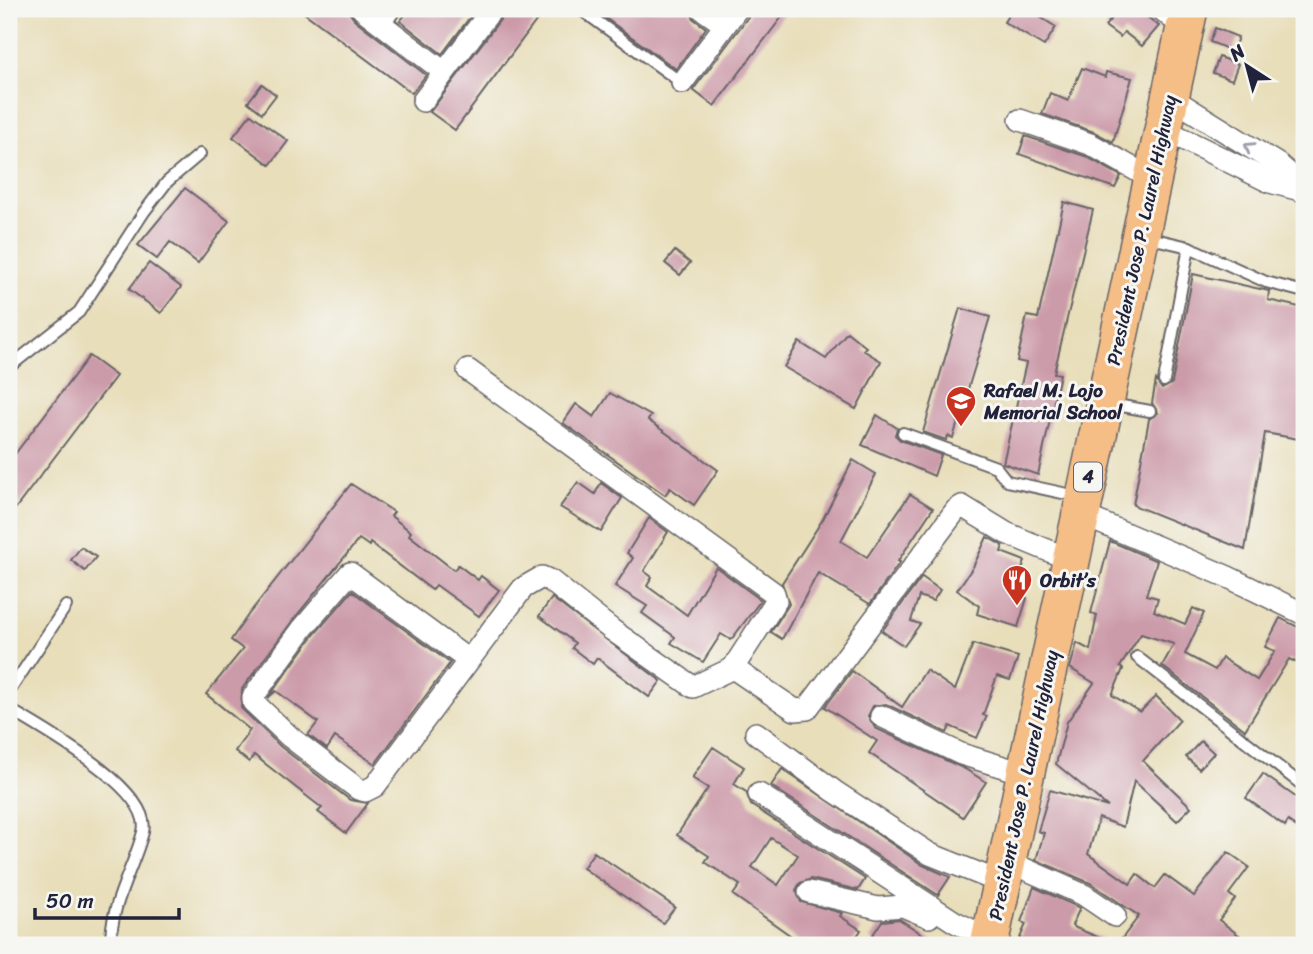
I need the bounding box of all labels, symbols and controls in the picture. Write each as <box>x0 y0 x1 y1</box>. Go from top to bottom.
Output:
north arrow <box>1212 32 1282 102</box>
text: N <box>1221 35 1253 70</box>
street label: President Jose P. Laurel Highway <box>1097 92 1186 368</box>
one-way arrow <box>1244 142 1257 155</box>
place label: Rafael M. Lojo Memorial School <box>983 374 1123 429</box>
school or university icon: Rafael M. Lojo Memorial School <box>944 384 978 428</box>
road number: 4 <box>1074 462 1102 491</box>
restaurant icon: Orbit’s <box>1000 563 1034 607</box>
place label: Orbit’s <box>1040 564 1097 597</box>
street label: President Jose P. Laurel Highway <box>979 647 1068 923</box>
scale bar <box>35 877 178 921</box>
text: 50 m <box>46 882 94 920</box>

